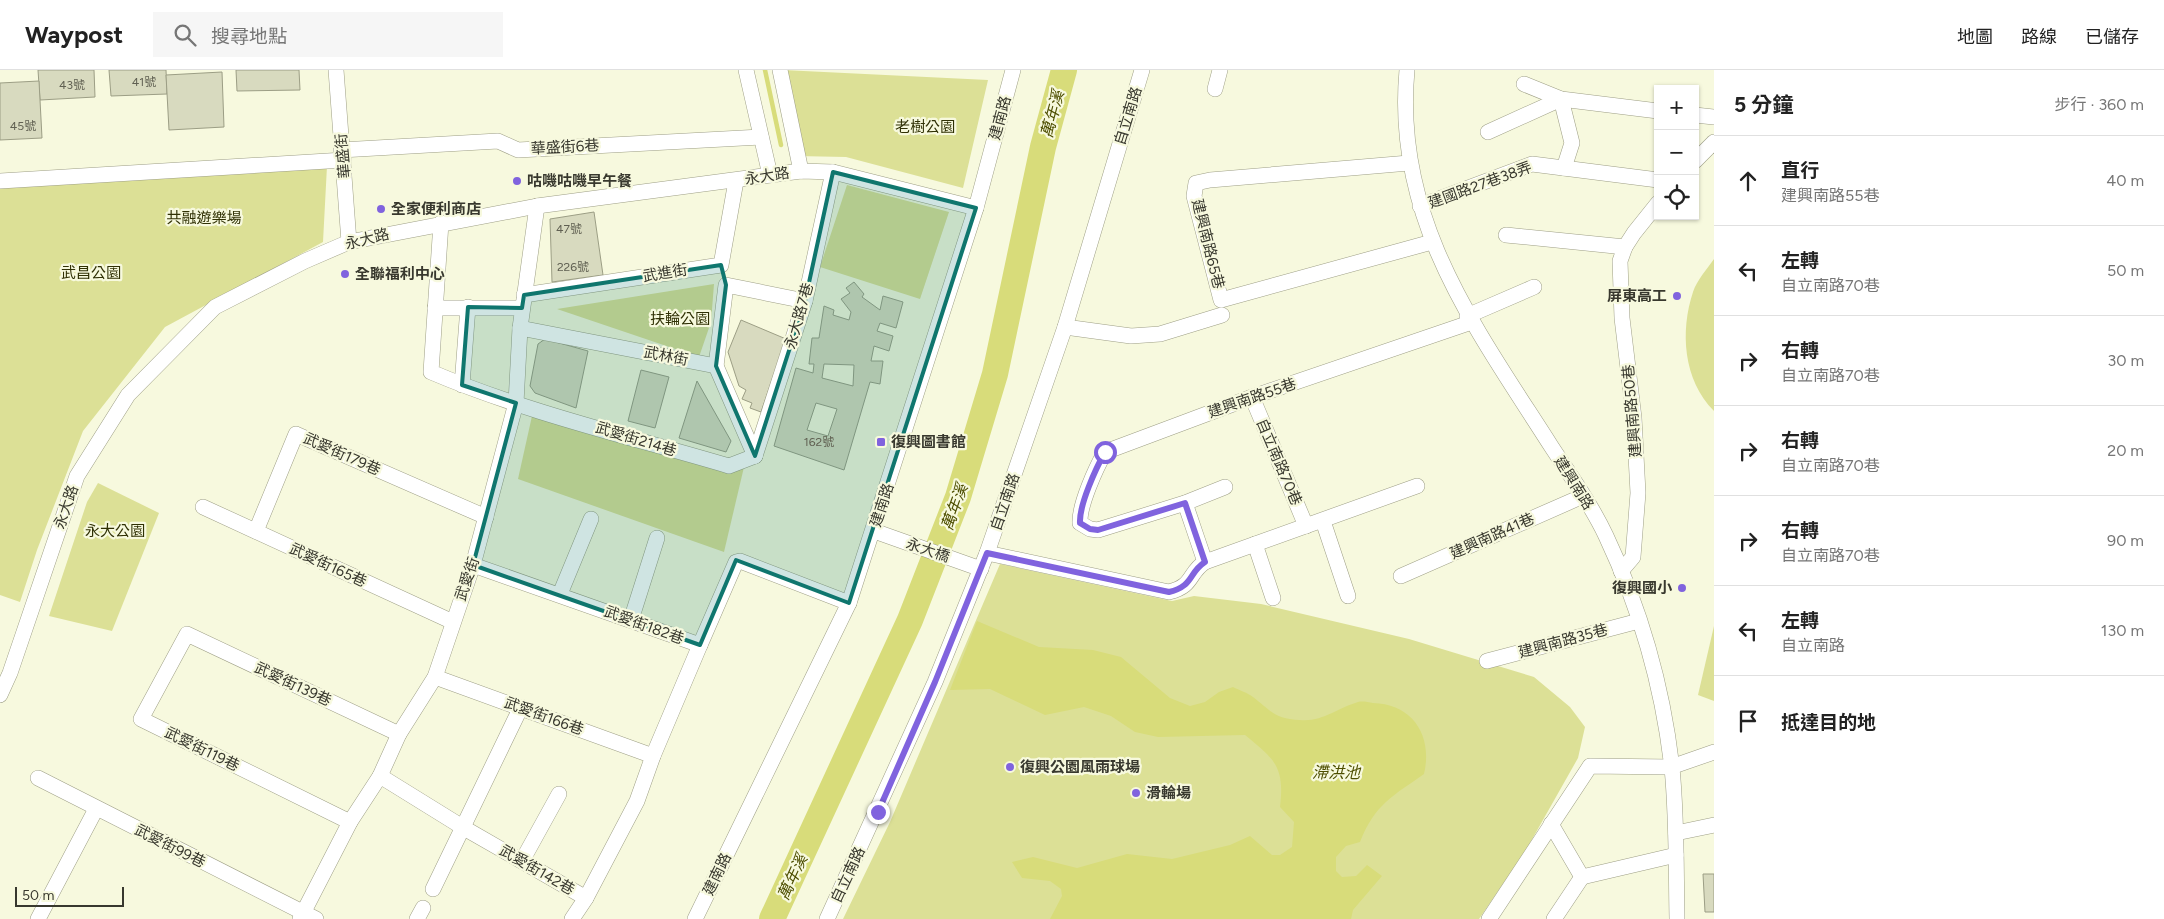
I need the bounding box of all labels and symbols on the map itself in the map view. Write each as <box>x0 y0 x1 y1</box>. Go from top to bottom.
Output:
house number: 41號 <box>132 75 156 89</box>
house number: 43號 <box>59 78 85 92</box>
street label: 自立南路 <box>1111 85 1145 147</box>
water label: 萬年溪 <box>1037 87 1068 140</box>
street label: 建南路 <box>985 94 1015 142</box>
park label: 老樹公園 <box>895 118 955 136</box>
house number: 45號 <box>10 119 36 133</box>
street label: 華盛街 <box>332 133 354 179</box>
street label: 華盛街6巷 <box>530 136 600 158</box>
street label: 建國路27巷38弄 <box>1426 158 1534 212</box>
street label: 永大路 <box>743 164 791 188</box>
place label: 咕嘰咕嘰早午餐 <box>527 172 632 190</box>
marker: 咕嘰咕嘰早午餐 <box>511 175 523 187</box>
street label: 建興南路65巷 <box>1188 197 1228 291</box>
place label: 全家便利商店 <box>391 200 481 218</box>
marker: 全家便利商店 <box>375 203 387 215</box>
park label: 共融遊樂場 <box>166 209 242 227</box>
house number: 47號 <box>556 222 582 236</box>
street label: 永大路 <box>343 225 391 253</box>
house number: 226號 <box>557 260 589 274</box>
street label: 武進街 <box>641 261 689 285</box>
park label: 武昌公園 <box>61 264 121 282</box>
place label: 全聯福利中心 <box>355 265 445 283</box>
marker: 全聯福利中心 <box>339 268 351 280</box>
street label: 永大路7巷 <box>781 281 817 351</box>
place label: 屏東高工 <box>1607 287 1667 305</box>
marker: 屏東高工 <box>1671 290 1683 302</box>
park label: 扶輪公園 <box>650 310 710 328</box>
street label: 武林街 <box>642 343 690 369</box>
street label: 建興南路50巷 <box>1619 364 1645 458</box>
street label: 建興南路55巷 <box>1205 374 1299 422</box>
street label: 自立南路70巷 <box>1253 416 1305 508</box>
street label: 武愛街214巷 <box>593 418 679 460</box>
street label: 武愛街179巷 <box>301 429 383 479</box>
place label: 復興圖書館 <box>891 433 966 451</box>
house number: 162號 <box>804 435 834 449</box>
marker: 復興圖書館 <box>875 436 887 448</box>
route start <box>1094 441 1117 464</box>
street label: 建興南路 <box>1550 453 1598 513</box>
street label: 自立南路 <box>987 471 1023 533</box>
water label: 萬年溪 <box>937 479 972 533</box>
street label: 建南路 <box>866 481 898 529</box>
street label: 永大路 <box>50 483 82 531</box>
street label: 建興南路41巷 <box>1447 509 1537 563</box>
park label: 永大公園 <box>85 522 145 540</box>
street label: 永大橋 <box>904 534 952 566</box>
street label: 武愛街165巷 <box>286 539 370 591</box>
street label: 武愛街 <box>451 555 483 603</box>
place label: 復興國小 <box>1612 579 1673 597</box>
marker: 復興國小 <box>1676 582 1688 594</box>
street label: 武愛街182巷 <box>602 602 686 648</box>
street label: 建興南路35巷 <box>1516 620 1610 662</box>
street label: 武愛街139巷 <box>252 658 334 710</box>
street label: 武愛街166巷 <box>502 693 586 739</box>
street label: 武愛街119巷 <box>162 723 242 775</box>
place label: 復興公園風雨球場 <box>1020 758 1140 776</box>
marker: 復興公園風雨球場 <box>1004 761 1016 773</box>
water label: 滯洪池 <box>1312 763 1362 782</box>
place label: 滑輪場 <box>1146 784 1191 802</box>
marker: 滑輪場 <box>1130 787 1142 799</box>
route end <box>867 801 890 824</box>
street label: 武愛街99巷 <box>132 821 208 871</box>
street label: 武愛街142巷 <box>496 841 578 899</box>
street label: 自立南路 <box>827 844 869 906</box>
street label: 建南路 <box>699 850 735 898</box>
water label: 萬年溪 <box>774 850 812 903</box>
scale bar <box>15 884 124 907</box>

